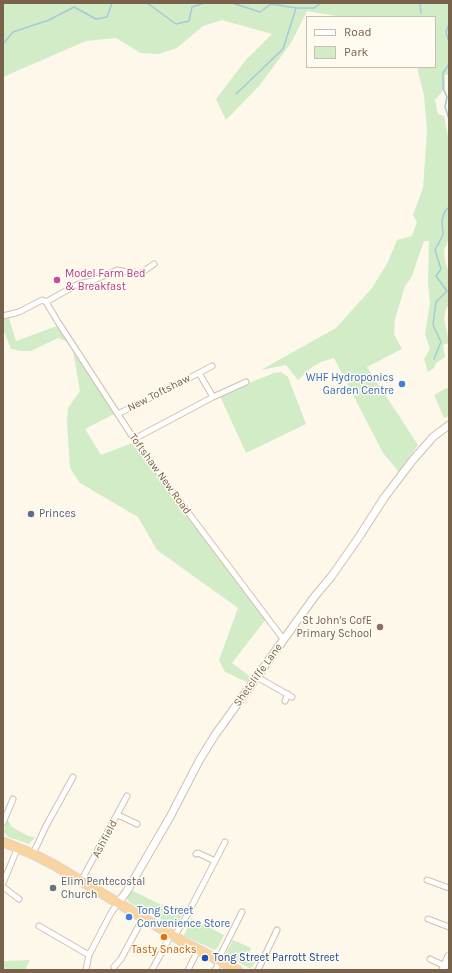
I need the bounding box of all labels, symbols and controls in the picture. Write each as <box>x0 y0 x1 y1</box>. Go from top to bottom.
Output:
legend <box>306 16 436 68</box>
text: Road <box>344 25 372 39</box>
text: Park <box>344 45 368 59</box>
place label: Model Farm Bed & Breakfast <box>65 267 146 293</box>
marker: Model Farm Bed & Breakfast <box>52 275 62 285</box>
place label: WHF Hydroponics Garden Centre <box>306 371 394 397</box>
street label: New Toftshaw <box>125 372 193 414</box>
marker: WHF Hydroponics Garden Centre <box>397 379 407 389</box>
street label: Toftshaw New Road <box>126 431 194 517</box>
place label: Princes <box>39 507 76 521</box>
marker: Princes <box>26 509 36 519</box>
place label: St John's CofE Primary School <box>297 614 372 640</box>
marker: St John's CofE Primary School <box>375 622 385 632</box>
street label: Shetcliffe Lane <box>231 641 285 709</box>
street label: Ashfield <box>90 818 120 860</box>
place label: Elim Pentecostal Church <box>61 875 145 901</box>
marker: Elim Pentecostal Church <box>48 883 58 893</box>
place label: Tong Street Convenience Store <box>137 904 230 930</box>
marker: Tong Street Convenience Store <box>124 912 134 922</box>
marker: Tasty Snacks <box>159 932 169 942</box>
place label: Tasty Snacks <box>131 943 197 957</box>
place label: Tong Street Parrott Street <box>213 951 339 965</box>
marker: Tong Street Parrott Street <box>200 953 210 963</box>

